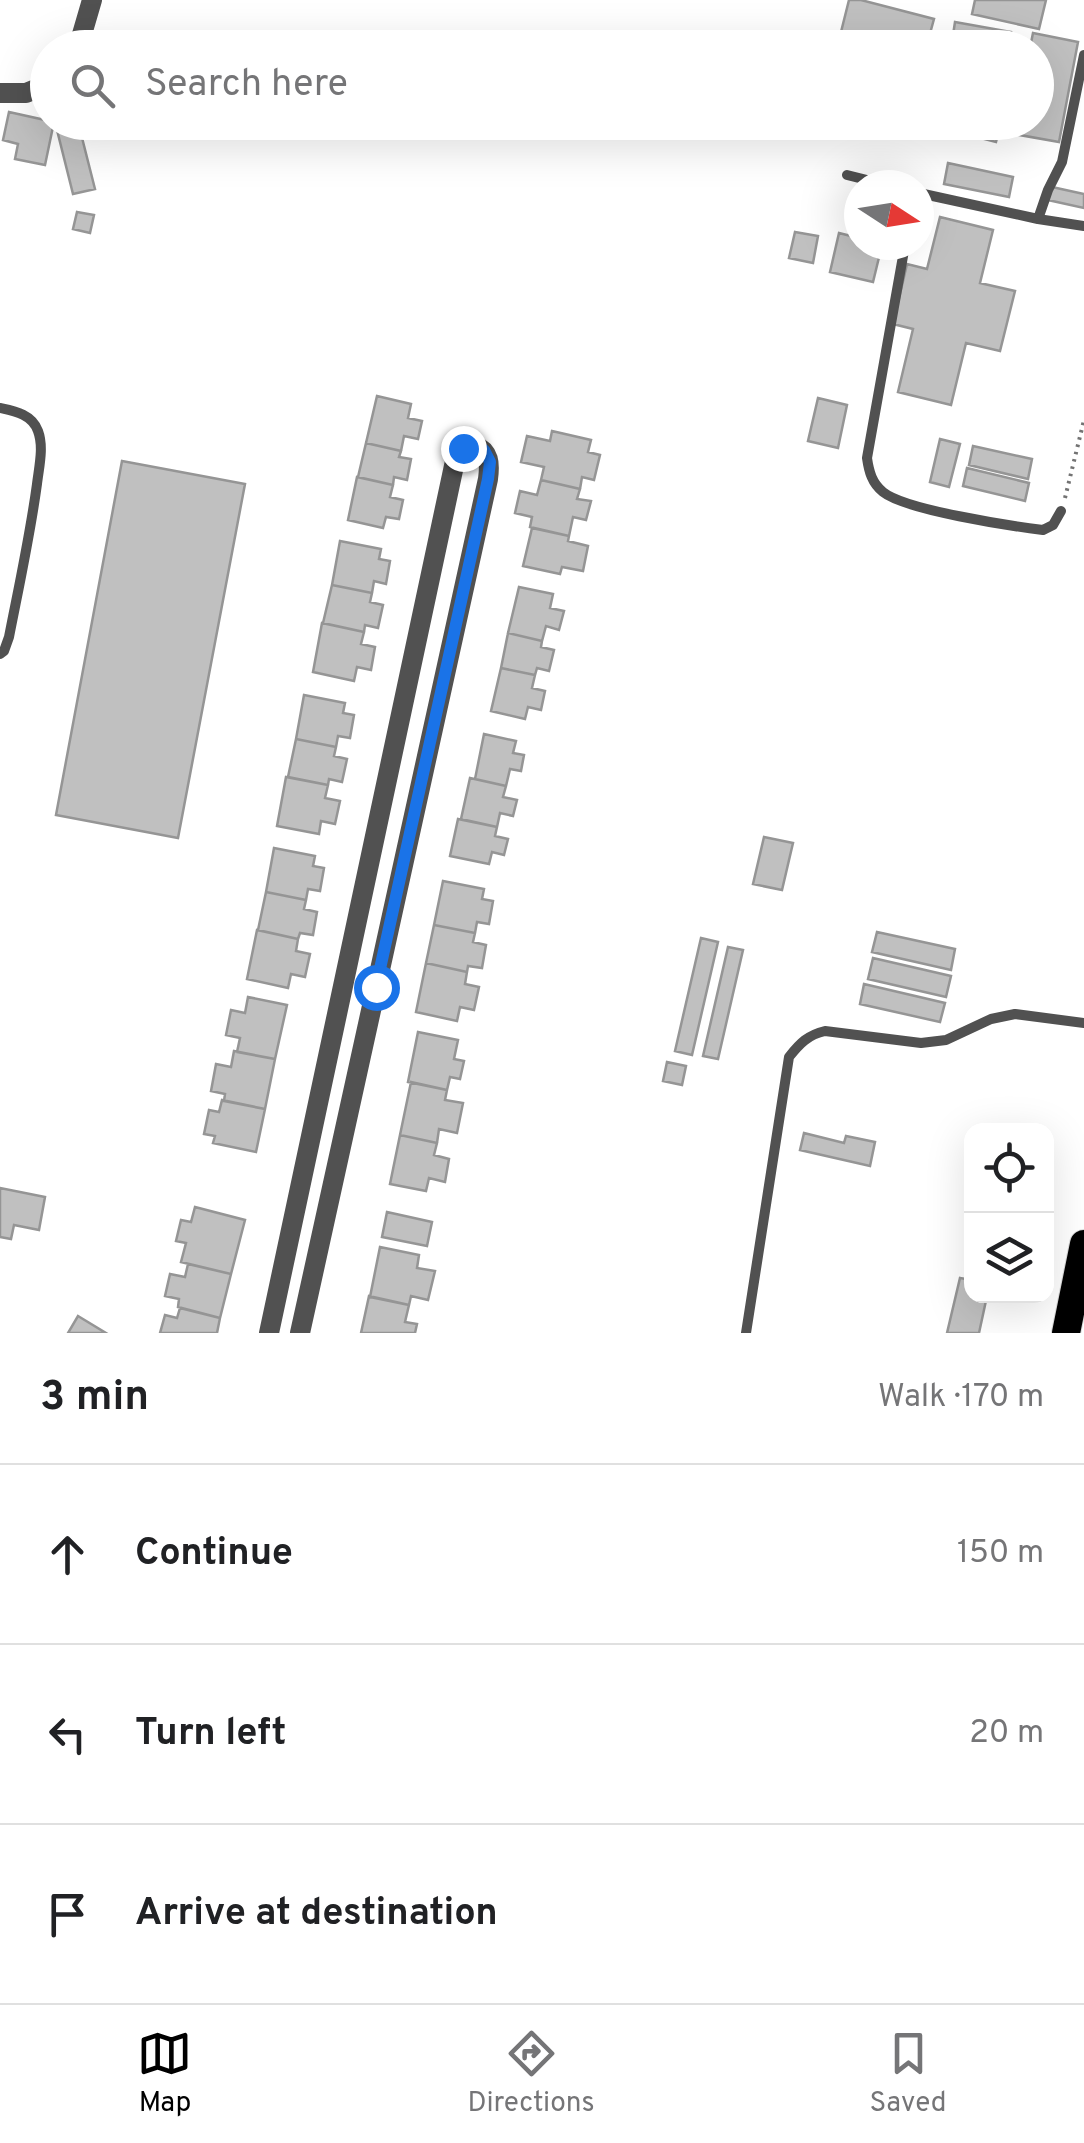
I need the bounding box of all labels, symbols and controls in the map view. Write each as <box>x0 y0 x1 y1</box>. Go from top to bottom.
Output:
search box <box>30 30 1054 140</box>
icon: search <box>65 58 120 113</box>
text: Search here <box>145 61 348 110</box>
north arrow <box>844 170 934 260</box>
route end <box>441 426 487 472</box>
route start <box>354 965 400 1011</box>
map controls <box>964 1123 1054 1303</box>
button: locate <box>964 1123 1054 1213</box>
button: layers <box>964 1213 1054 1303</box>
text: 3 min <box>40 1372 149 1425</box>
text: Walk · 170 m <box>878 1378 1044 1418</box>
icon: ahead <box>40 1527 95 1582</box>
text: Continue <box>135 1530 293 1579</box>
text: 150 m <box>957 1534 1044 1574</box>
icon: left <box>40 1707 95 1762</box>
text: Turn left <box>135 1710 287 1759</box>
text: 20 m <box>969 1714 1044 1754</box>
icon: arrive <box>40 1887 95 1942</box>
text: Arrive at destination <box>135 1890 498 1939</box>
tab: Map <box>137 2026 192 2122</box>
tab: Directions <box>467 2026 595 2122</box>
tab: Saved <box>870 2026 947 2122</box>

